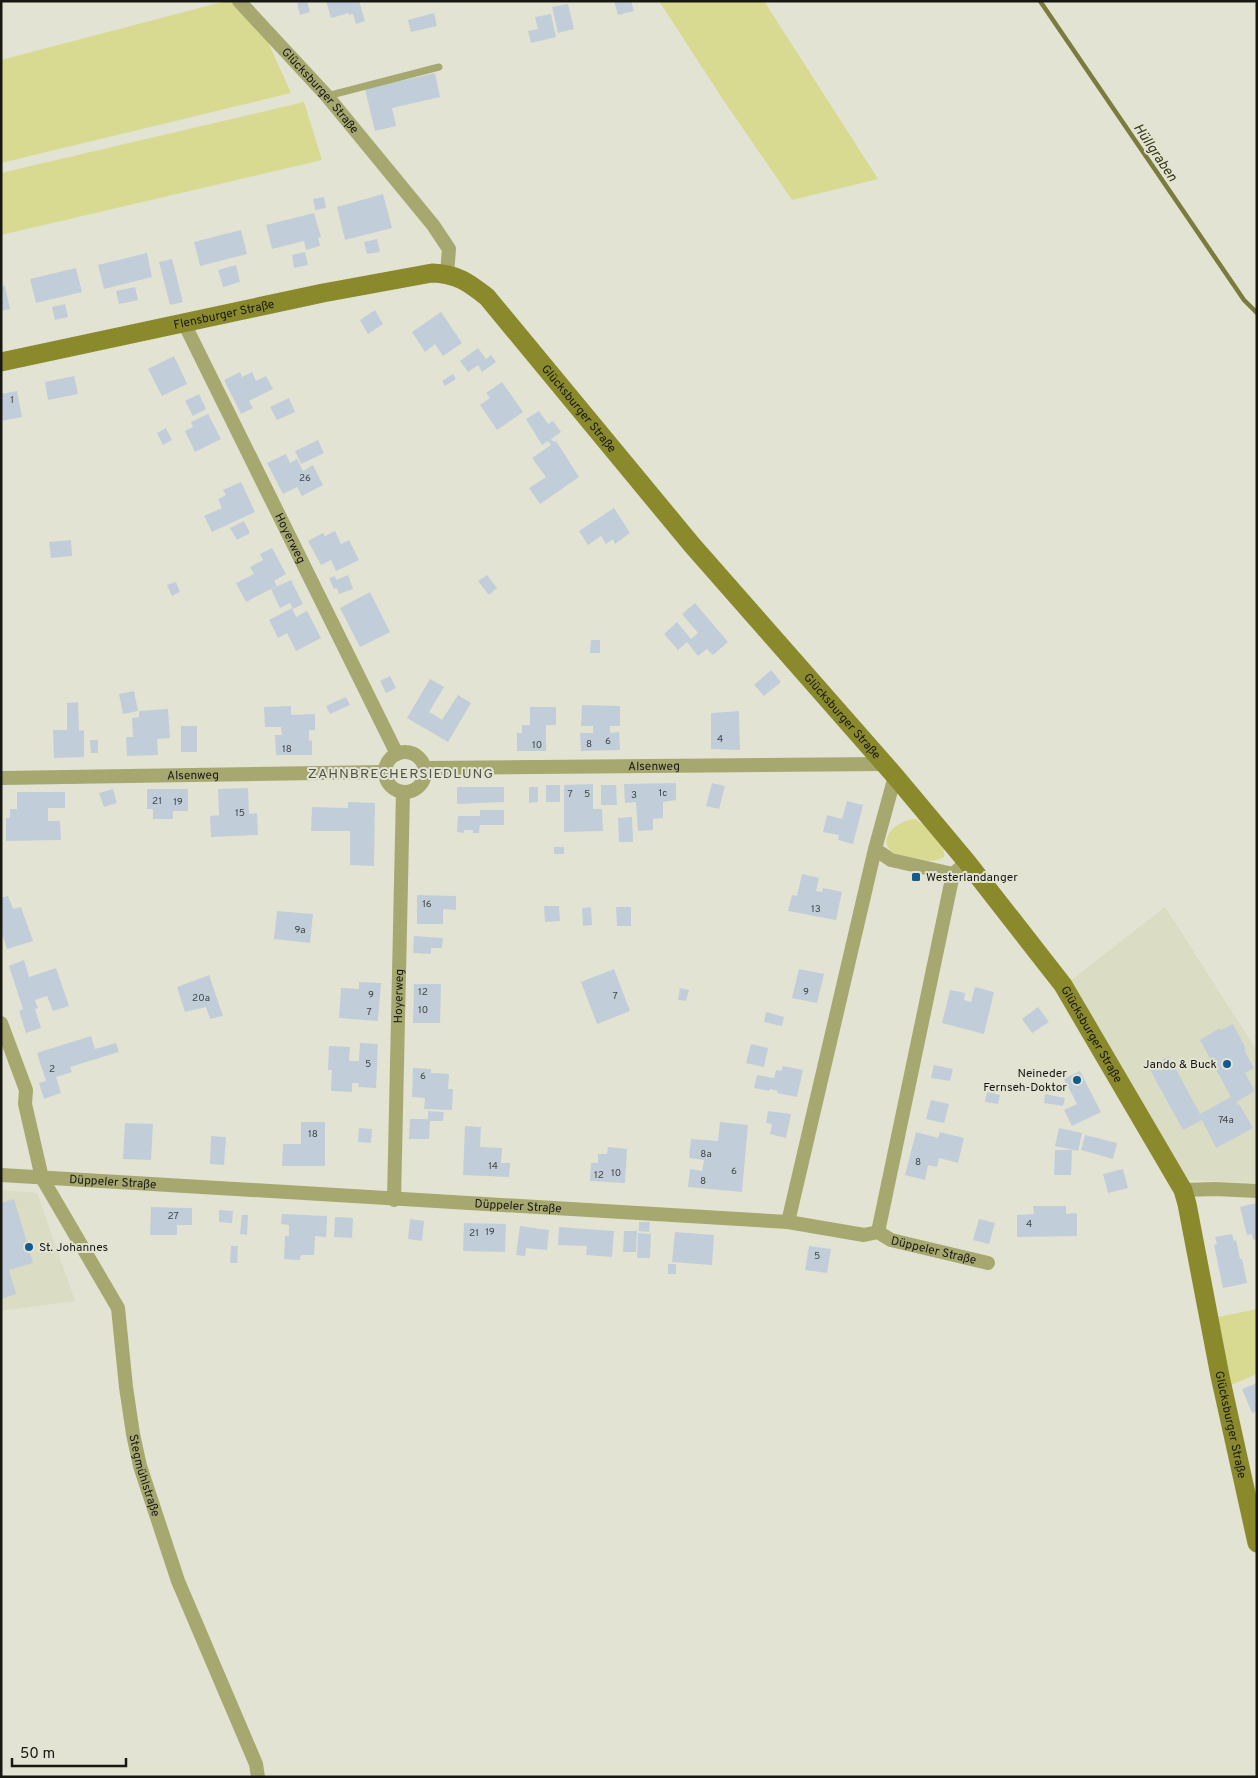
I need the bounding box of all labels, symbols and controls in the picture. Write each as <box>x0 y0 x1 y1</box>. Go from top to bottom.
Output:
street label: Glücksburger Straße <box>277 45 362 138</box>
water label: Hüllgraben <box>1129 120 1181 186</box>
street label: Flensburger Straße <box>172 297 276 334</box>
street label: Glücksburger Straße <box>537 362 619 456</box>
house number: 1 <box>10 394 14 407</box>
house number: 26 <box>299 472 311 485</box>
street label: Hoyerweg <box>270 511 309 567</box>
street label: Glücksburger Straße <box>799 670 884 763</box>
house number: 4 <box>717 733 723 746</box>
house number: 6 <box>605 735 611 748</box>
house number: 8 <box>586 738 592 751</box>
house number: 10 <box>532 739 542 752</box>
house number: 18 <box>282 743 292 756</box>
street label: Alsenweg <box>628 759 680 775</box>
district label: ZAHNBRECHERSIEDLUNG <box>308 766 494 783</box>
street label: Alsenweg <box>167 768 219 784</box>
house number: 1c <box>659 787 667 800</box>
house number: 7 <box>567 788 573 801</box>
house number: 5 <box>584 788 590 801</box>
house number: 3 <box>631 789 637 802</box>
house number: 21 <box>152 795 162 808</box>
house number: 19 <box>173 796 183 809</box>
house number: 15 <box>235 807 245 820</box>
place label: Westerlandanger <box>926 870 1018 886</box>
marker: Westerlandanger <box>910 871 922 883</box>
house number: 16 <box>422 898 432 911</box>
house number: 13 <box>811 903 821 916</box>
house number: 9a <box>294 924 306 937</box>
street label: Hoyerweg <box>391 969 408 1024</box>
street label: Glücksburger Straße <box>1056 983 1126 1086</box>
house number: 12 <box>418 986 428 999</box>
house number: 9 <box>803 986 809 999</box>
house number: 9 <box>368 989 374 1002</box>
house number: 7 <box>612 990 618 1003</box>
house number: 20a <box>192 992 210 1005</box>
house number: 10 <box>418 1004 428 1017</box>
house number: 7 <box>366 1006 372 1019</box>
place label: Jando & Buck <box>1143 1057 1217 1073</box>
house number: 5 <box>365 1058 371 1071</box>
marker: Jando & Buck <box>1221 1058 1233 1070</box>
house number: 2 <box>49 1063 55 1076</box>
place label: Neineder Fernseh-Doktor <box>983 1066 1067 1096</box>
house number: 6 <box>420 1070 426 1083</box>
marker: Neineder Fernseh-Doktor <box>1071 1074 1083 1086</box>
house number: 74a <box>1218 1114 1234 1127</box>
house number: 18 <box>308 1128 318 1141</box>
house number: 8a <box>700 1148 712 1161</box>
house number: 8 <box>915 1156 921 1169</box>
house number: 14 <box>488 1160 498 1173</box>
house number: 6 <box>731 1165 737 1178</box>
house number: 10 <box>611 1167 621 1180</box>
house number: 12 <box>594 1169 604 1182</box>
street label: Düppeler Straße <box>69 1172 157 1193</box>
house number: 8 <box>700 1175 706 1188</box>
street label: Düppeler Straße <box>474 1196 562 1217</box>
house number: 27 <box>167 1210 179 1223</box>
house number: 4 <box>1026 1218 1032 1231</box>
house number: 19 <box>485 1226 495 1239</box>
house number: 21 <box>469 1227 479 1240</box>
street label: Düppeler Straße <box>889 1233 978 1269</box>
place label: St. Johannes <box>39 1240 108 1256</box>
marker: St. Johannes <box>23 1241 35 1253</box>
house number: 5 <box>814 1250 820 1263</box>
street label: Glücksburger Straße <box>1210 1370 1249 1480</box>
street label: Stegmühlstraße <box>124 1433 163 1519</box>
scale bar <box>12 1736 126 1768</box>
text: 50 m <box>20 1745 55 1764</box>

